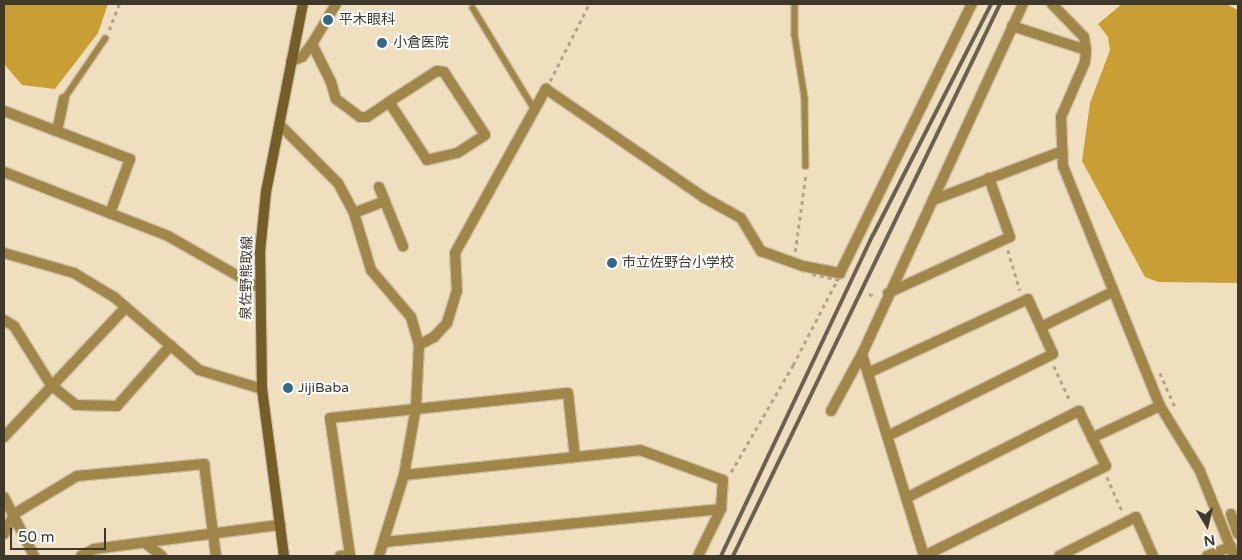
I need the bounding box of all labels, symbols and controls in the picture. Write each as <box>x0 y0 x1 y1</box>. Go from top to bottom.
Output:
place label: 平木眼科 <box>339 12 395 28</box>
marker: 平木眼科 <box>321 13 335 27</box>
place label: 小倉医院 <box>393 35 449 51</box>
marker: 小倉医院 <box>375 36 389 50</box>
street label: 泉佐野熊取線 <box>238 236 256 320</box>
place label: 市立佐野台小学校 <box>622 255 734 271</box>
marker: 市立佐野台小学校 <box>606 257 618 269</box>
place label: JijiBaba <box>298 380 349 396</box>
marker: JijiBaba <box>282 382 294 394</box>
north arrow <box>1182 500 1232 550</box>
scale bar <box>12 518 109 550</box>
text: 50 m <box>18 528 55 546</box>
text: N <box>1203 531 1216 550</box>

